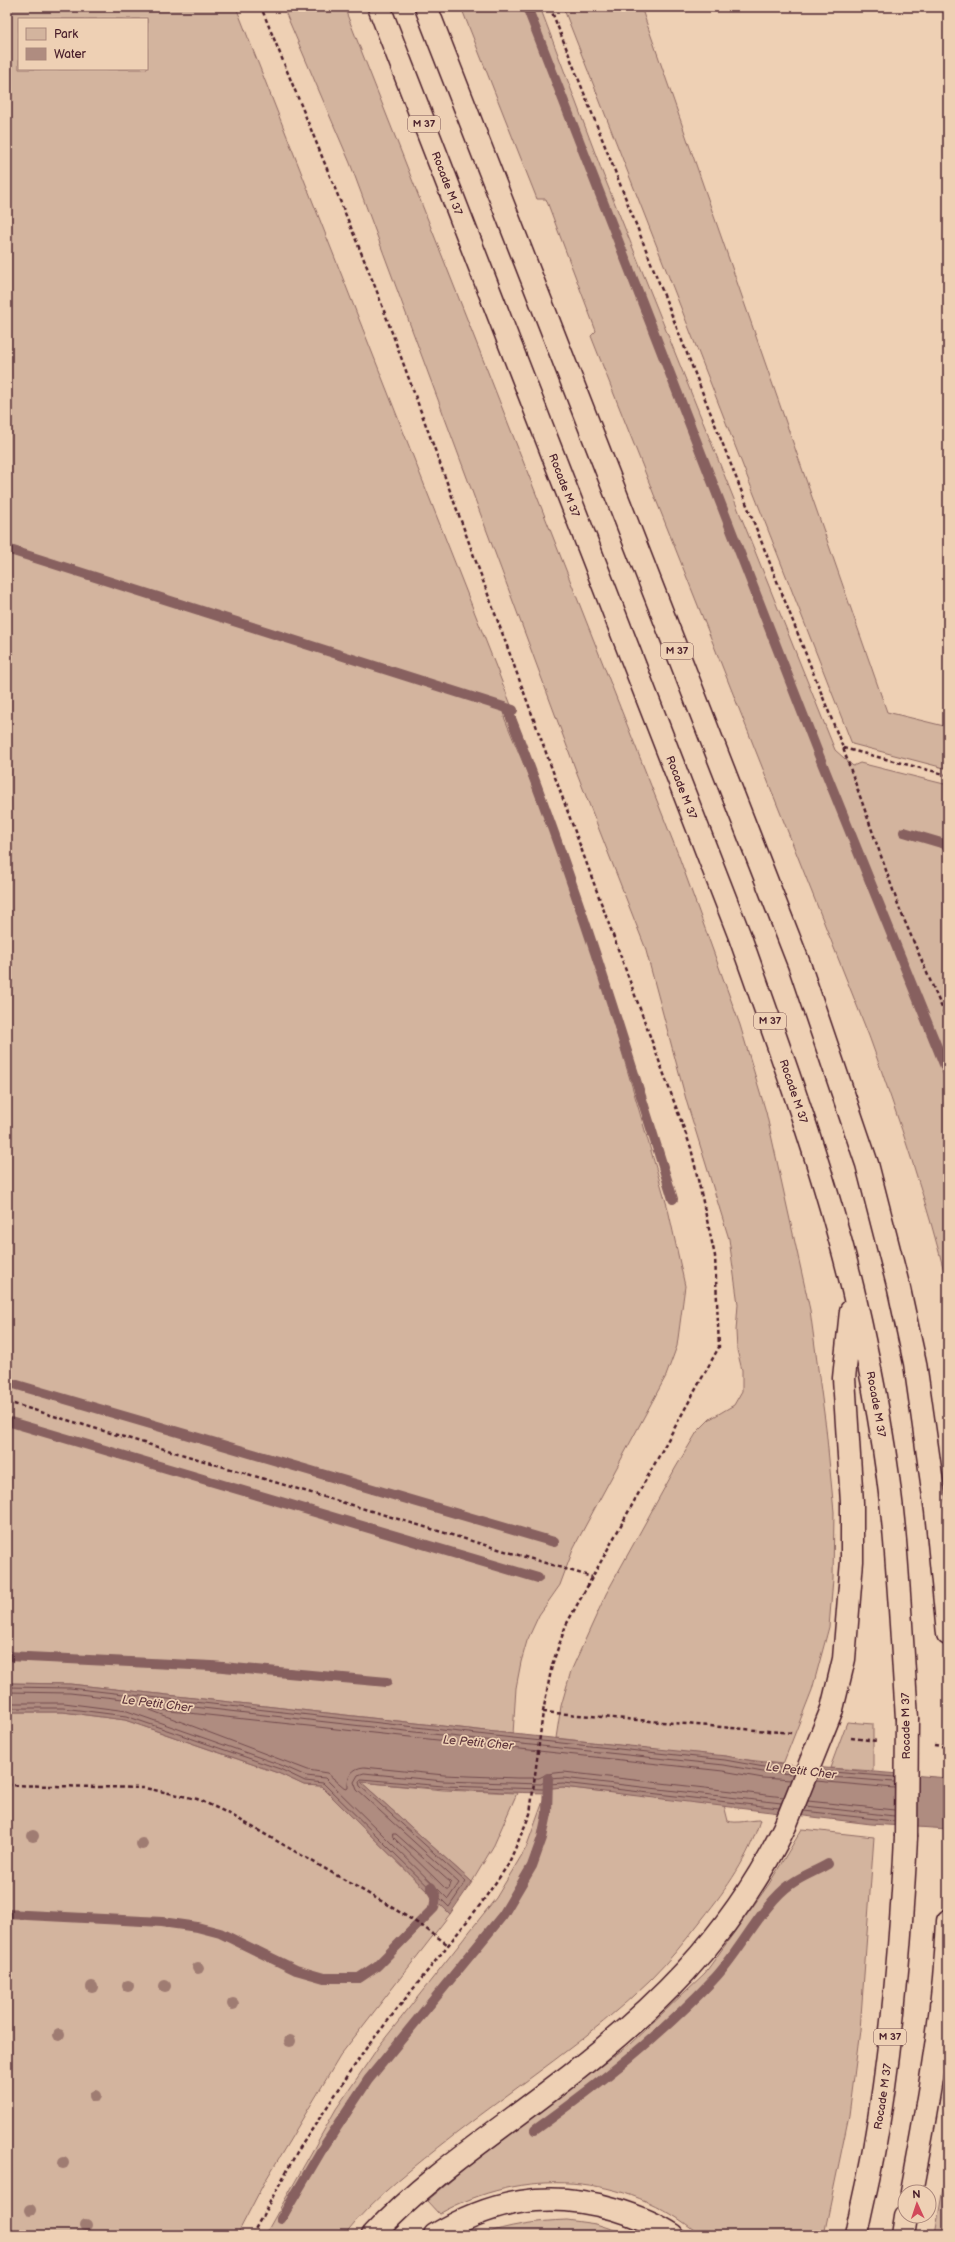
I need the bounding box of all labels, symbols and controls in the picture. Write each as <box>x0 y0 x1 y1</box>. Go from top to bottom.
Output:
legend <box>18 18 148 70</box>
text: Park <box>54 27 78 42</box>
text: Water <box>54 47 86 62</box>
road number: M 37 <box>408 116 440 132</box>
street label: Rocade M 37 <box>429 150 466 217</box>
street label: Rocade M 37 <box>547 452 583 519</box>
road number: M 37 <box>661 643 693 659</box>
street label: Rocade M 37 <box>664 754 700 821</box>
road number: M 37 <box>754 1013 786 1029</box>
street label: Rocade M 37 <box>777 1058 811 1125</box>
street label: Rocade M 37 <box>864 1370 889 1439</box>
water label: Le Petit Cher <box>121 1692 195 1716</box>
street label: Rocade M 37 <box>899 1692 913 1759</box>
water label: Le Petit Cher <box>442 1732 515 1754</box>
water label: Le Petit Cher <box>765 1759 839 1783</box>
road number: M 37 <box>874 2029 906 2045</box>
street label: Rocade M 37 <box>871 2062 894 2131</box>
north arrow <box>897 2184 937 2224</box>
text: N <box>912 2188 921 2201</box>

